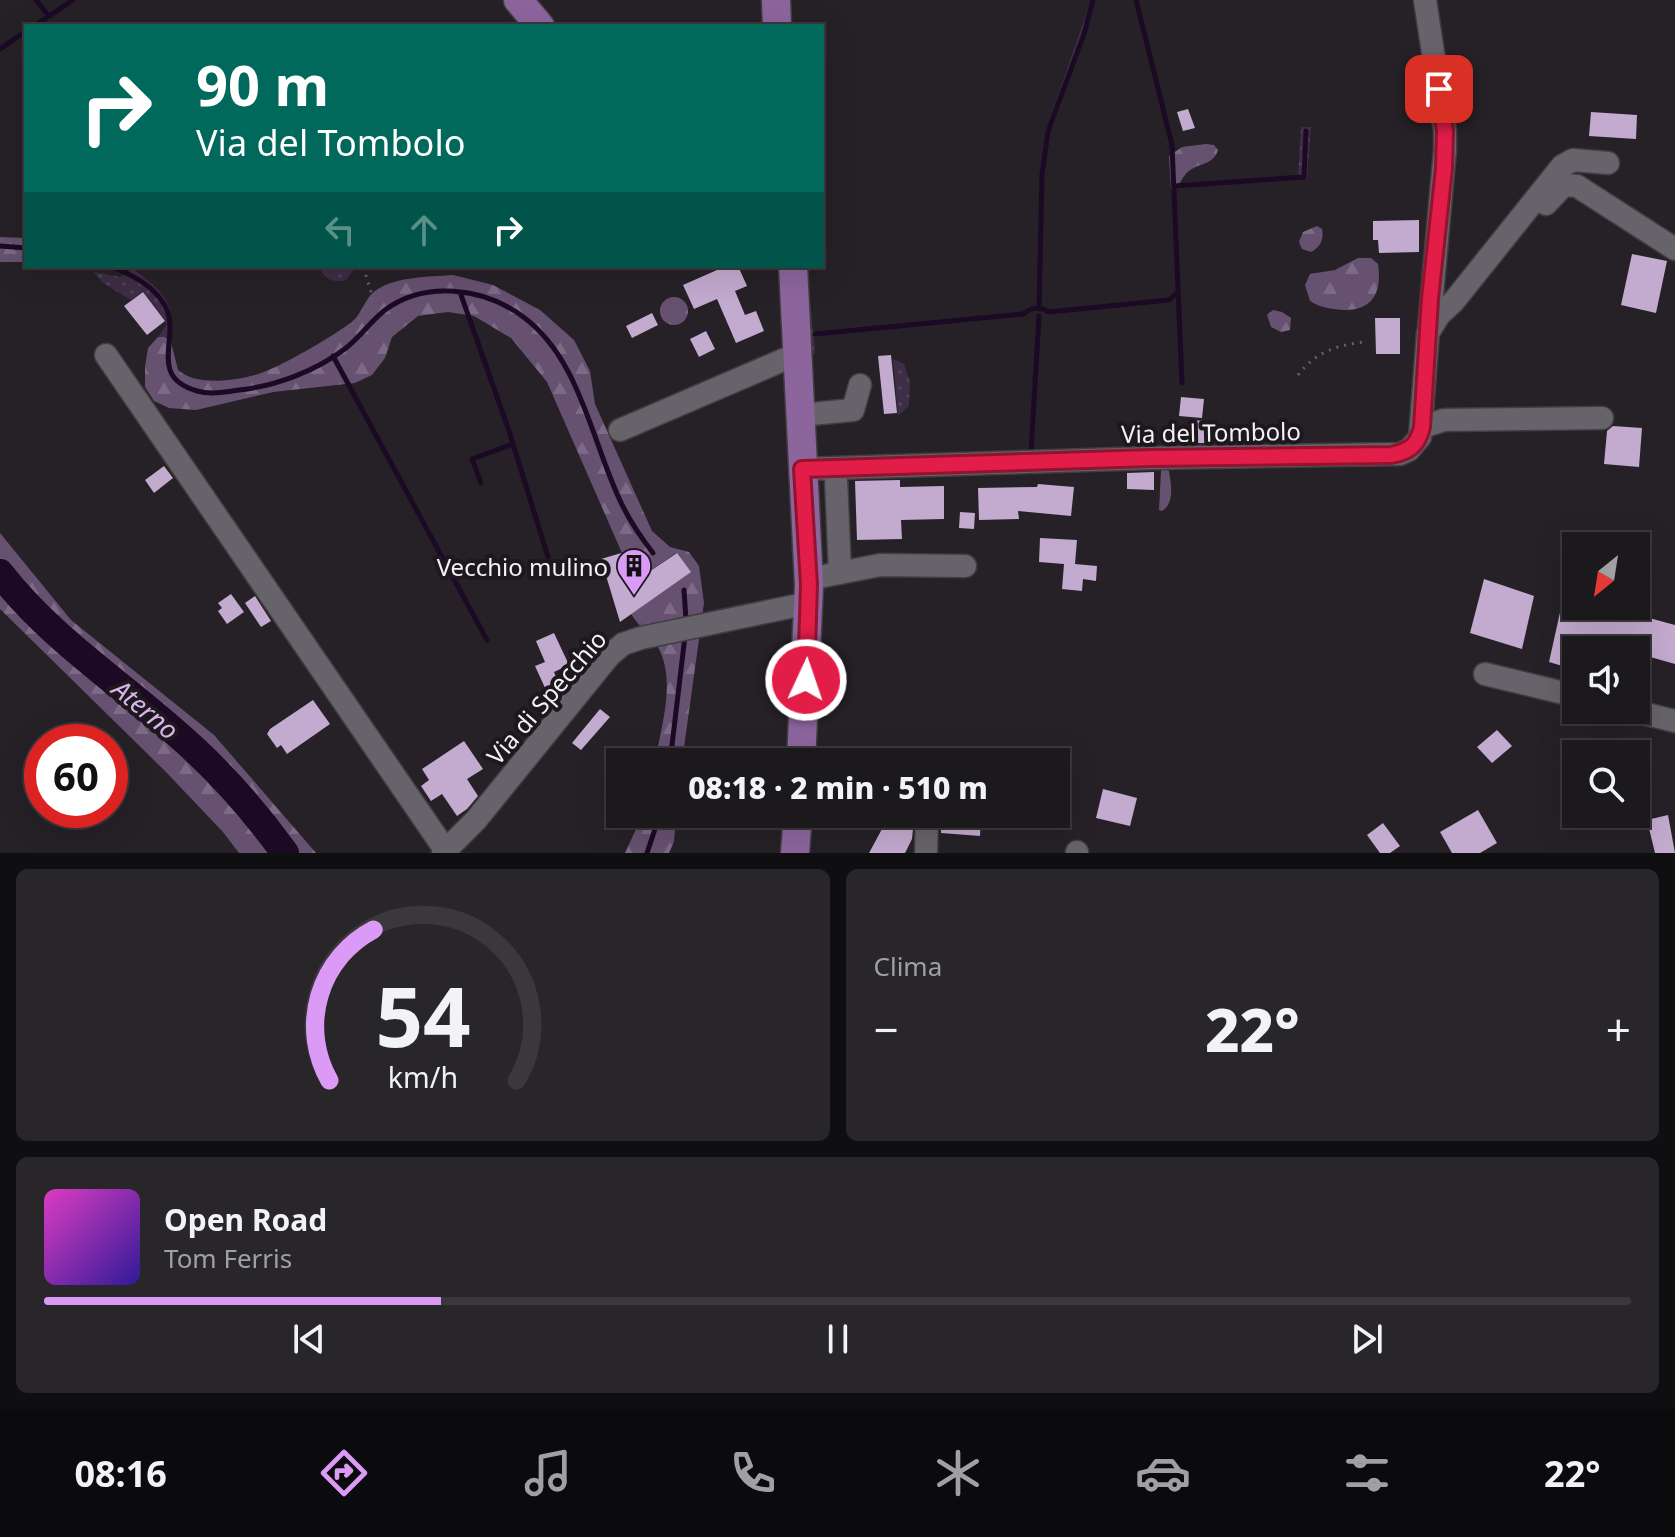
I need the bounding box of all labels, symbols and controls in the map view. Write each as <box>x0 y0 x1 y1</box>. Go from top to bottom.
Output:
text: 90 m <box>196 46 329 122</box>
pin <box>1405 55 1473 123</box>
icon: right <box>64 56 168 160</box>
icon: arrive <box>1417 67 1461 111</box>
text: Via del Tombolo <box>196 118 465 167</box>
icon: left <box>318 208 362 252</box>
icon: ahead <box>402 208 446 252</box>
icon: right <box>486 208 530 252</box>
street label: Via del Tombolo <box>1121 414 1301 450</box>
north arrow <box>1562 532 1650 620</box>
map controls <box>1562 532 1650 828</box>
building icon: Vecchio mulino <box>615 547 653 597</box>
place label: Vecchio mulino <box>437 550 608 583</box>
street label: Via di Specchio <box>479 623 613 771</box>
button: sound <box>1562 636 1650 724</box>
position arrow <box>764 638 848 722</box>
water label: Aterno <box>104 669 187 747</box>
speed limit sign: 60 <box>24 724 128 828</box>
button: search <box>1562 740 1650 828</box>
text: 08:18 · 2 min · 510 m <box>688 767 988 808</box>
text: Clima <box>874 948 942 984</box>
text: 54 <box>375 958 470 1071</box>
text: 22° <box>1205 988 1300 1070</box>
text: − <box>874 999 899 1059</box>
text: + <box>1606 999 1631 1059</box>
text: km/h <box>388 1057 458 1096</box>
text: Open Road <box>164 1199 327 1240</box>
text: Tom Ferris <box>164 1240 292 1276</box>
icon: previous <box>287 1317 331 1361</box>
icon: pause <box>816 1317 860 1361</box>
icon: next <box>1345 1317 1389 1361</box>
icon: directions <box>316 1445 372 1501</box>
icon: music <box>520 1445 576 1501</box>
icon: phone <box>725 1445 781 1501</box>
icon: climate <box>930 1445 986 1501</box>
icon: car <box>1135 1445 1191 1501</box>
icon: filters <box>1339 1445 1395 1501</box>
text: 08:16 <box>74 1449 167 1498</box>
text: 22° <box>1544 1449 1601 1498</box>

